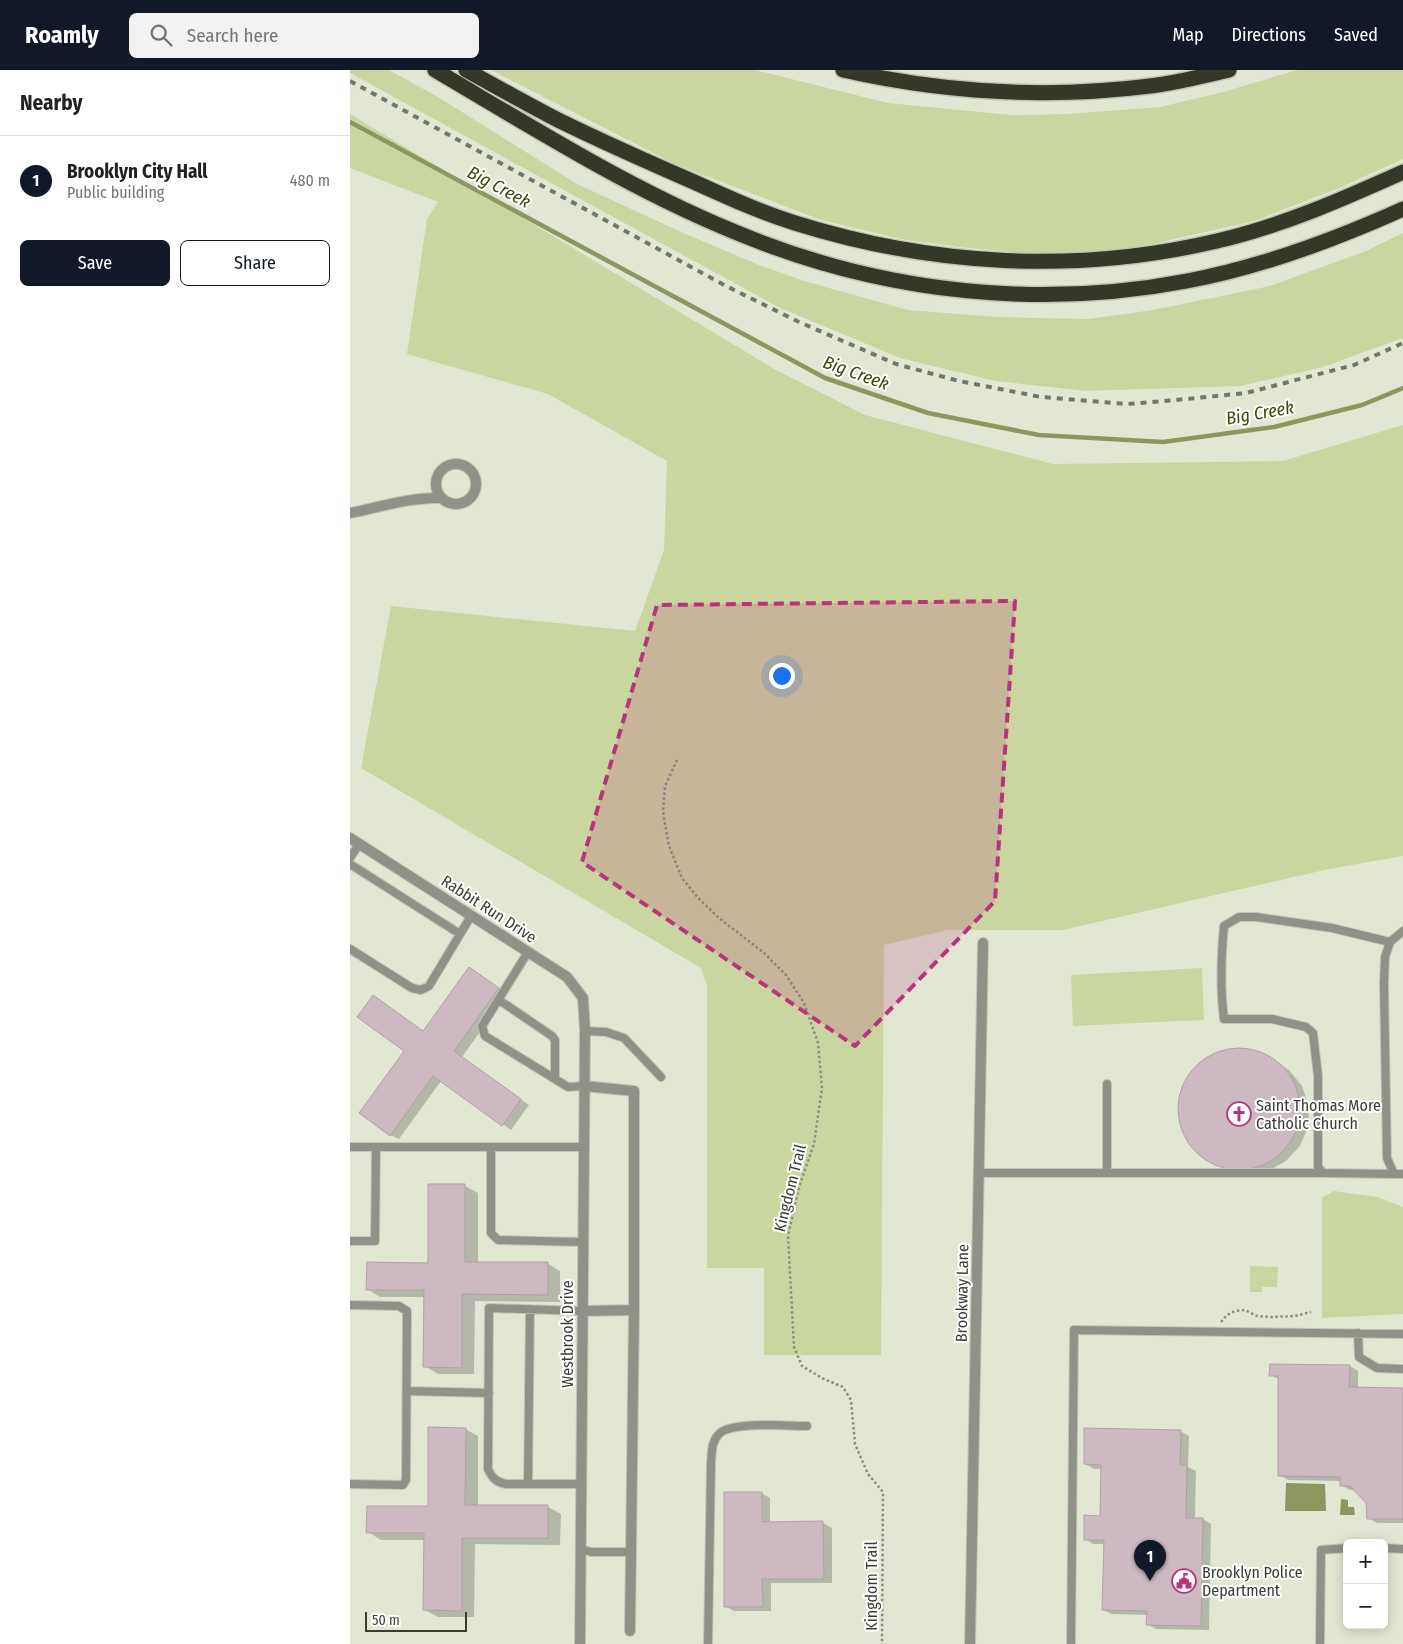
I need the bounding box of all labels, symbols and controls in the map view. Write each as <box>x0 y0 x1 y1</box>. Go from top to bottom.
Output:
search box <box>129 13 479 58</box>
text: Roamly <box>25 21 99 49</box>
icon: search <box>147 21 175 49</box>
text: Search here <box>187 24 278 47</box>
text: Map <box>1172 24 1204 46</box>
text: Directions <box>1232 24 1306 46</box>
text: Saved <box>1334 24 1378 46</box>
text: Nearby <box>20 90 82 116</box>
text: Brooklyn City Hall <box>67 160 208 183</box>
water label: Big Creek <box>464 161 534 213</box>
text: 1 <box>33 171 39 190</box>
text: 480 m <box>290 171 330 190</box>
text: Public building <box>67 183 164 202</box>
button: Save <box>20 240 170 286</box>
button: Share <box>180 240 330 286</box>
water label: Big Creek <box>820 351 892 395</box>
water label: Big Creek <box>1224 396 1296 430</box>
your location <box>769 663 795 689</box>
street label: Rabbit Run Drive <box>438 871 540 947</box>
place label: Saint Thomas More Catholic Church <box>1256 1096 1381 1133</box>
church icon: Saint Thomas More Catholic Church <box>1226 1101 1252 1127</box>
street label: Kingdom Trail <box>770 1142 810 1234</box>
street label: Brookway Lane <box>952 1244 972 1342</box>
street label: Westbrook Drive <box>558 1280 577 1388</box>
map controls <box>1343 1539 1388 1629</box>
button: + <box>1343 1539 1388 1584</box>
pin: 1 <box>1134 1540 1166 1581</box>
street label: Kingdom Trail <box>862 1541 881 1631</box>
place label: Brooklyn Police Department <box>1202 1563 1303 1600</box>
public building icon: Brooklyn Police Department <box>1171 1568 1197 1594</box>
button: − <box>1343 1584 1388 1629</box>
scale bar <box>365 1609 468 1632</box>
text: 50 m <box>372 1612 400 1629</box>

